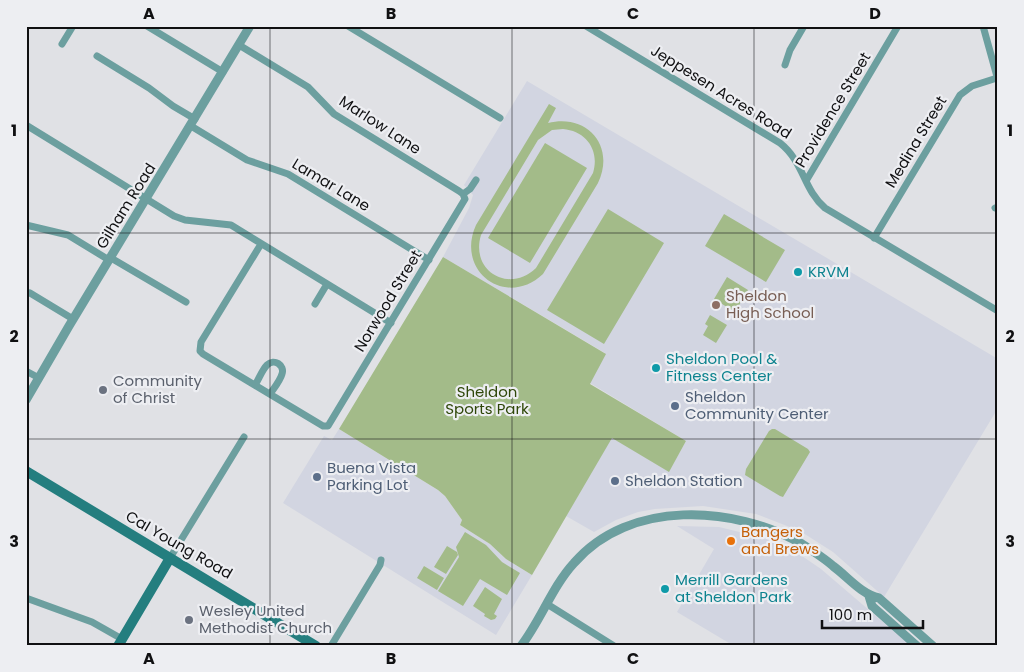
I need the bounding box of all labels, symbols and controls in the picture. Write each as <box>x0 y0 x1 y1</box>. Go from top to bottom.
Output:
text: A <box>143 2 155 25</box>
text: B <box>386 2 396 25</box>
text: C <box>627 2 639 25</box>
text: D <box>869 2 881 25</box>
street label: Jeppesen Acres Road <box>647 40 796 144</box>
street label: Providence Street <box>790 48 875 171</box>
street label: Marlow Lane <box>335 90 425 159</box>
street label: Medina Street <box>880 92 951 192</box>
text: 1 <box>11 119 17 142</box>
text: 1 <box>1007 119 1013 142</box>
street label: Lamar Lane <box>288 153 374 216</box>
street label: Gilham Road <box>91 159 160 253</box>
street label: Norwood Street <box>349 246 426 356</box>
place label: KRVM <box>808 261 849 282</box>
marker: KRVM <box>792 266 804 278</box>
place label: Sheldon High School <box>726 285 814 323</box>
marker: Sheldon High School <box>710 299 722 311</box>
text: 2 <box>9 325 19 348</box>
text: 2 <box>1005 325 1015 348</box>
place label: Sheldon Pool & Fitness Center <box>666 348 777 386</box>
marker: Sheldon Pool & Fitness Center <box>650 362 662 374</box>
place label: Community of Christ <box>113 370 202 408</box>
park label: Sheldon Sports Park <box>445 381 529 419</box>
marker: Community of Christ <box>97 384 109 396</box>
place label: Sheldon Community Center <box>685 386 829 424</box>
marker: Sheldon Community Center <box>669 400 681 412</box>
place label: Buena Vista Parking Lot <box>327 457 416 495</box>
place label: Sheldon Station <box>625 470 743 491</box>
marker: Buena Vista Parking Lot <box>311 471 323 483</box>
marker: Sheldon Station <box>609 475 621 487</box>
street label: Cal Young Road <box>122 505 237 584</box>
place label: Bangers and Brews <box>741 521 819 559</box>
text: 3 <box>9 530 19 553</box>
text: 3 <box>1005 530 1015 553</box>
marker: Bangers and Brews <box>725 535 737 547</box>
place label: Merrill Gardens at Sheldon Park <box>675 569 792 607</box>
marker: Merrill Gardens at Sheldon Park <box>659 583 671 595</box>
scale bar <box>822 597 923 629</box>
place label: Wesley United Methodist Church <box>199 600 332 638</box>
text: 100 m <box>829 604 872 625</box>
marker: Wesley United Methodist Church <box>183 614 195 626</box>
text: A <box>143 647 155 670</box>
text: B <box>386 647 396 670</box>
text: C <box>627 647 639 670</box>
text: D <box>869 647 881 670</box>

